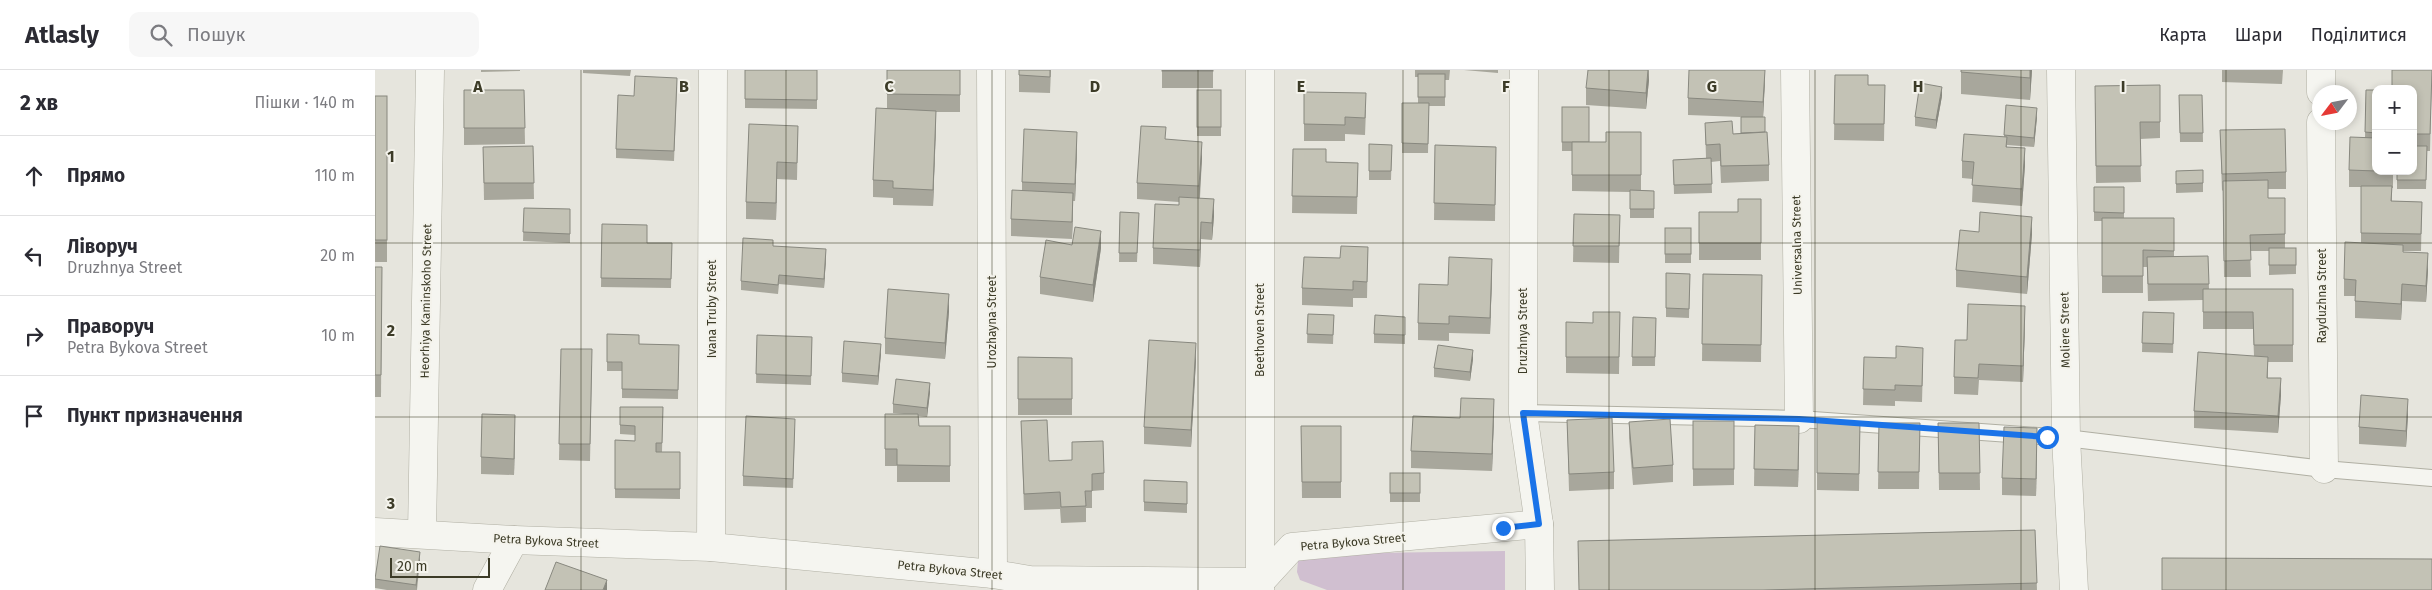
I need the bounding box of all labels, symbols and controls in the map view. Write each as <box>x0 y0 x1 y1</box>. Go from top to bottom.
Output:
search box <box>129 12 479 57</box>
text: Atlasly <box>25 21 99 49</box>
icon: search <box>147 21 175 49</box>
text: Пошук <box>187 23 245 46</box>
text: Карта <box>2159 24 2207 46</box>
text: Шари <box>2235 24 2283 46</box>
text: Поділитися <box>2311 24 2407 46</box>
text: A <box>472 77 483 96</box>
text: B <box>679 77 689 96</box>
text: C <box>884 77 894 96</box>
text: D <box>1090 77 1100 96</box>
text: E <box>1297 77 1305 96</box>
text: F <box>1502 77 1510 96</box>
text: G <box>1707 77 1717 96</box>
text: H <box>1913 77 1923 96</box>
text: I <box>2121 77 2125 96</box>
north arrow <box>2312 85 2357 130</box>
map controls <box>2372 85 2417 175</box>
button: + <box>2372 85 2417 130</box>
text: 2 хв <box>20 90 58 116</box>
text: Пішки · 140 m <box>254 93 355 112</box>
button: − <box>2372 130 2417 175</box>
text: 1 <box>387 147 395 166</box>
icon: ahead <box>20 162 48 190</box>
text: Прямо <box>67 164 125 187</box>
text: 110 m <box>314 166 355 185</box>
street label: Universalna Street <box>1789 194 1805 295</box>
street label: Heorhiya Kaminskoho Street <box>418 223 434 379</box>
text: Ліворуч <box>67 235 138 258</box>
icon: left <box>20 242 48 270</box>
text: 20 m <box>320 246 355 265</box>
street label: Rayduzhna Street <box>2315 248 2329 344</box>
text: Druzhnya Street <box>67 258 182 277</box>
street label: Ivana Truby Street <box>705 259 719 358</box>
street label: Urozhayna Street <box>985 275 999 368</box>
street label: Beethoven Street <box>1253 282 1267 377</box>
street label: Druzhnya Street <box>1516 287 1530 374</box>
street label: Moliere Street <box>2057 291 2073 368</box>
text: Праворуч <box>67 315 154 338</box>
text: 2 <box>387 321 395 340</box>
icon: right <box>20 322 48 350</box>
text: 10 m <box>321 326 355 345</box>
text: Petra Bykova Street <box>67 338 208 357</box>
icon: arrive <box>20 402 48 430</box>
text: Пункт призначення <box>67 404 243 427</box>
route start <box>2036 426 2059 449</box>
text: 3 <box>386 494 395 513</box>
route end <box>1492 517 1515 540</box>
street label: Petra Bykova Street <box>1300 530 1407 554</box>
street label: Petra Bykova Street <box>493 531 600 551</box>
scale bar <box>390 555 490 578</box>
text: 20 m <box>397 558 427 575</box>
street label: Petra Bykova Street <box>897 558 1004 583</box>

